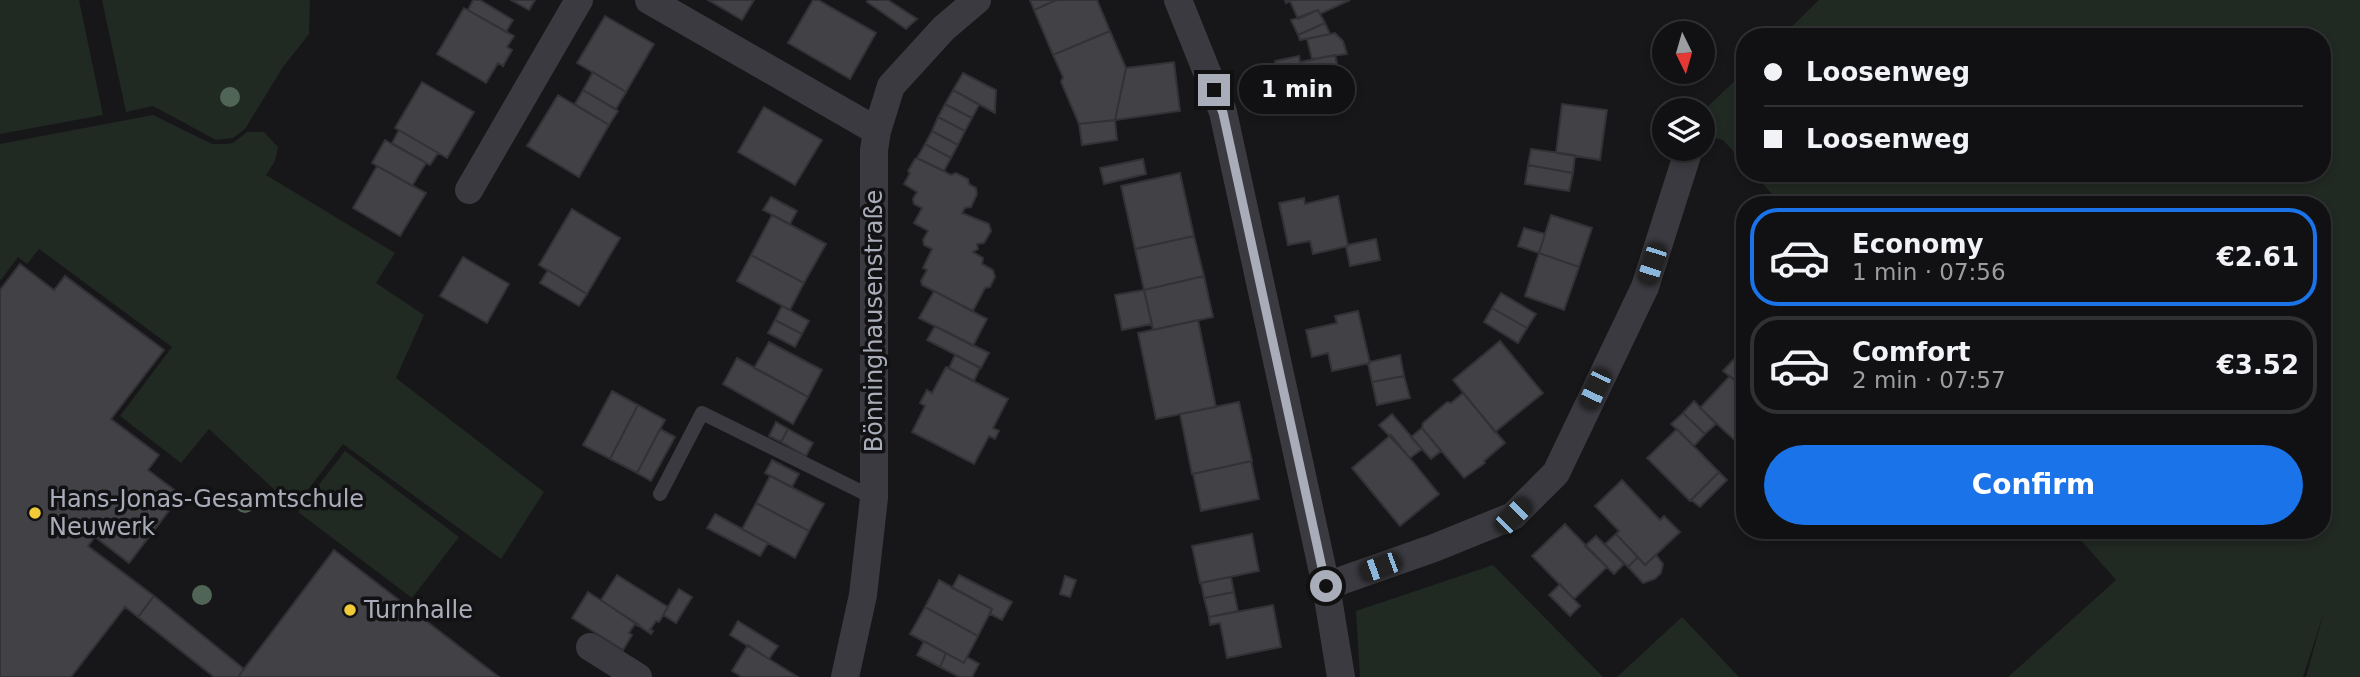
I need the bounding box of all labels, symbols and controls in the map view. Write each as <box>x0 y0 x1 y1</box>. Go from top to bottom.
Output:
north arrow <box>1652 21 1715 84</box>
map controls <box>1652 21 1715 161</box>
text: Loosenweg <box>1806 57 1970 87</box>
callout: 1 min <box>1238 66 1354 114</box>
route end <box>1198 74 1230 106</box>
text: 1 min <box>1261 76 1333 102</box>
button: layers <box>1652 98 1715 161</box>
text: Loosenweg <box>1806 124 1970 154</box>
street label: Bönninghausenstraße <box>860 190 888 452</box>
icon: car <box>1768 226 1831 289</box>
text: Economy <box>1852 229 1983 259</box>
car <box>1636 241 1669 287</box>
text: €2.61 <box>2217 242 2299 272</box>
text: 1 min · 07:56 <box>1852 259 2006 285</box>
icon: car <box>1768 334 1831 397</box>
text: Comfort <box>1852 337 1970 367</box>
text: €3.52 <box>2217 350 2299 380</box>
car <box>1577 366 1614 412</box>
text: 2 min · 07:57 <box>1852 367 2006 393</box>
button: Confirm <box>1764 445 2303 525</box>
place label: Hans-Jonas-Gesamtschule Neuwerk <box>49 485 364 541</box>
car <box>1491 494 1536 538</box>
marker: Hans-Jonas-Gesamtschule Neuwerk <box>27 505 43 521</box>
car <box>1357 550 1404 584</box>
route start <box>1310 570 1342 602</box>
place label: Turnhalle <box>363 596 473 624</box>
marker: Turnhalle <box>342 602 358 618</box>

